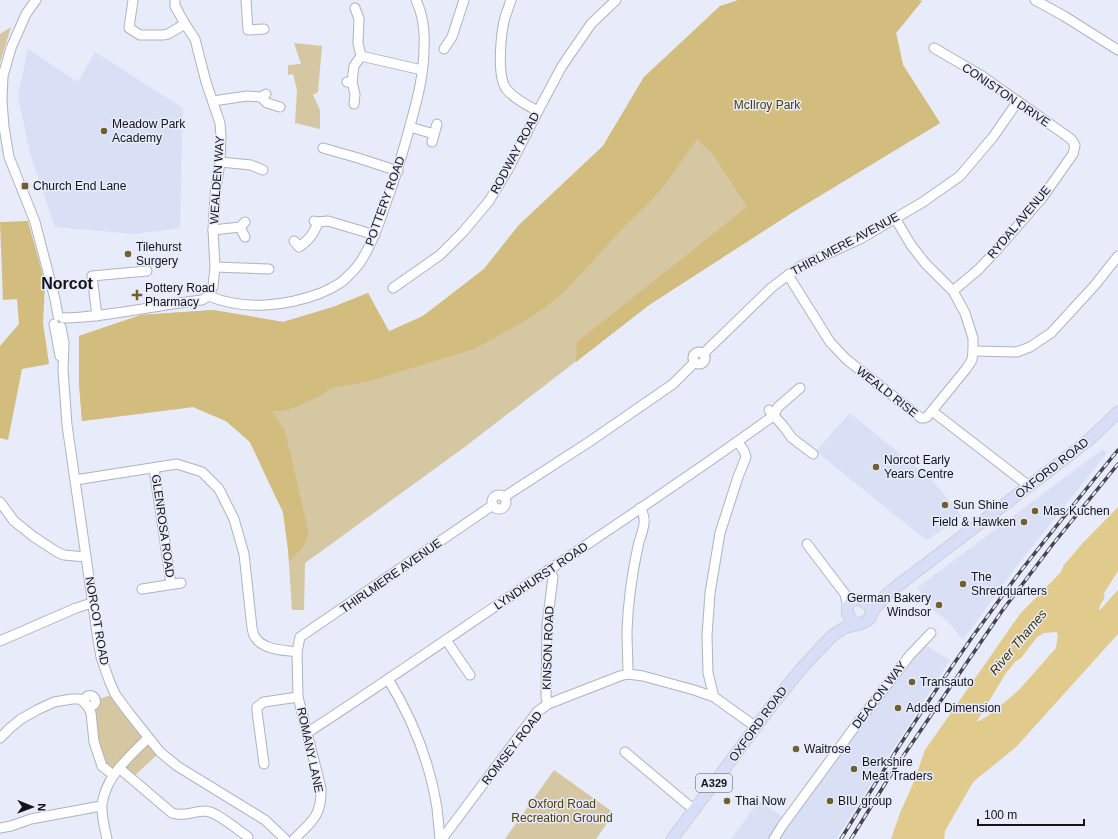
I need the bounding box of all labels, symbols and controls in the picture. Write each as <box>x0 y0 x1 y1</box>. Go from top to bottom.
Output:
street label: CONISTON DRIVE <box>959 60 1053 130</box>
park label: McIlroy Park <box>734 98 801 112</box>
street label: RODWAY ROAD <box>488 109 543 196</box>
place label: Meadow Park Academy <box>112 117 186 145</box>
marker: Meadow Park Academy <box>99 126 109 136</box>
street label: WEALDEN WAY <box>207 135 227 225</box>
street label: POTTERY ROAD <box>362 154 408 248</box>
place label: Church End Lane <box>33 179 127 193</box>
marker: Church End Lane <box>20 181 30 191</box>
street label: RYDAL AVENUE <box>985 183 1053 261</box>
street label: THIRLMERE AVENUE <box>789 210 901 278</box>
place label: Tilehurst Surgery <box>136 240 182 268</box>
marker: Tilehurst Surgery <box>123 249 133 259</box>
district label: Norcot <box>41 275 93 292</box>
place label: Pottery Road Pharmacy <box>145 281 215 309</box>
marker: Pottery Road Pharmacy <box>132 290 142 300</box>
street label: WEALD RISE <box>854 364 920 420</box>
street label: OXFORD ROAD <box>1012 435 1092 501</box>
place label: Norcot Early Years Centre <box>884 453 954 481</box>
marker: Norcot Early Years Centre <box>871 462 881 472</box>
street label: GLENROSA ROAD <box>149 474 177 579</box>
place label: Sun Shine <box>953 498 1009 512</box>
marker: Sun Shine <box>940 500 950 510</box>
place label: Mas Kuchen <box>1043 504 1110 518</box>
marker: Mas Kuchen <box>1030 506 1040 516</box>
place label: Field & Hawken <box>932 515 1016 529</box>
marker: Field & Hawken <box>1019 517 1029 527</box>
street label: THIRLMERE AVENUE <box>338 536 444 616</box>
street label: LYNDHURST ROAD <box>491 539 591 613</box>
place label: The Shredquarters <box>971 570 1047 598</box>
street label: NORCOT ROAD <box>82 576 112 667</box>
marker: The Shredquarters <box>958 579 968 589</box>
place label: German Bakery Windsor <box>847 591 931 619</box>
marker: German Bakery Windsor <box>934 600 944 610</box>
street label: KINSON ROAD <box>540 605 556 690</box>
water label: River Thames <box>986 606 1050 678</box>
street label: DEACON WAY <box>849 659 909 731</box>
place label: Transauto <box>920 675 974 689</box>
marker: Transauto <box>907 677 917 687</box>
street label: OXFORD ROAD <box>726 683 790 764</box>
place label: Added Dimension <box>906 701 1001 715</box>
marker: Added Dimension <box>893 703 903 713</box>
street label: ROMANY LANE <box>294 706 326 794</box>
street label: ROMSEY ROAD <box>479 708 545 788</box>
place label: Waitrose <box>804 742 851 756</box>
marker: Waitrose <box>791 744 801 754</box>
place label: Berkshire Meat Traders <box>862 755 933 783</box>
marker: Berkshire Meat Traders <box>849 764 859 774</box>
road number: A329 <box>696 774 732 792</box>
north arrow <box>12 787 52 827</box>
place label: Thai Now <box>735 794 786 808</box>
place label: BIU group <box>838 794 892 808</box>
marker: Thai Now <box>722 796 732 806</box>
marker: BIU group <box>825 796 835 806</box>
park label: Oxford Road Recreation Ground <box>511 797 613 825</box>
scale bar <box>978 801 1084 827</box>
text: N <box>36 803 48 811</box>
text: 100 m <box>984 808 1017 822</box>

